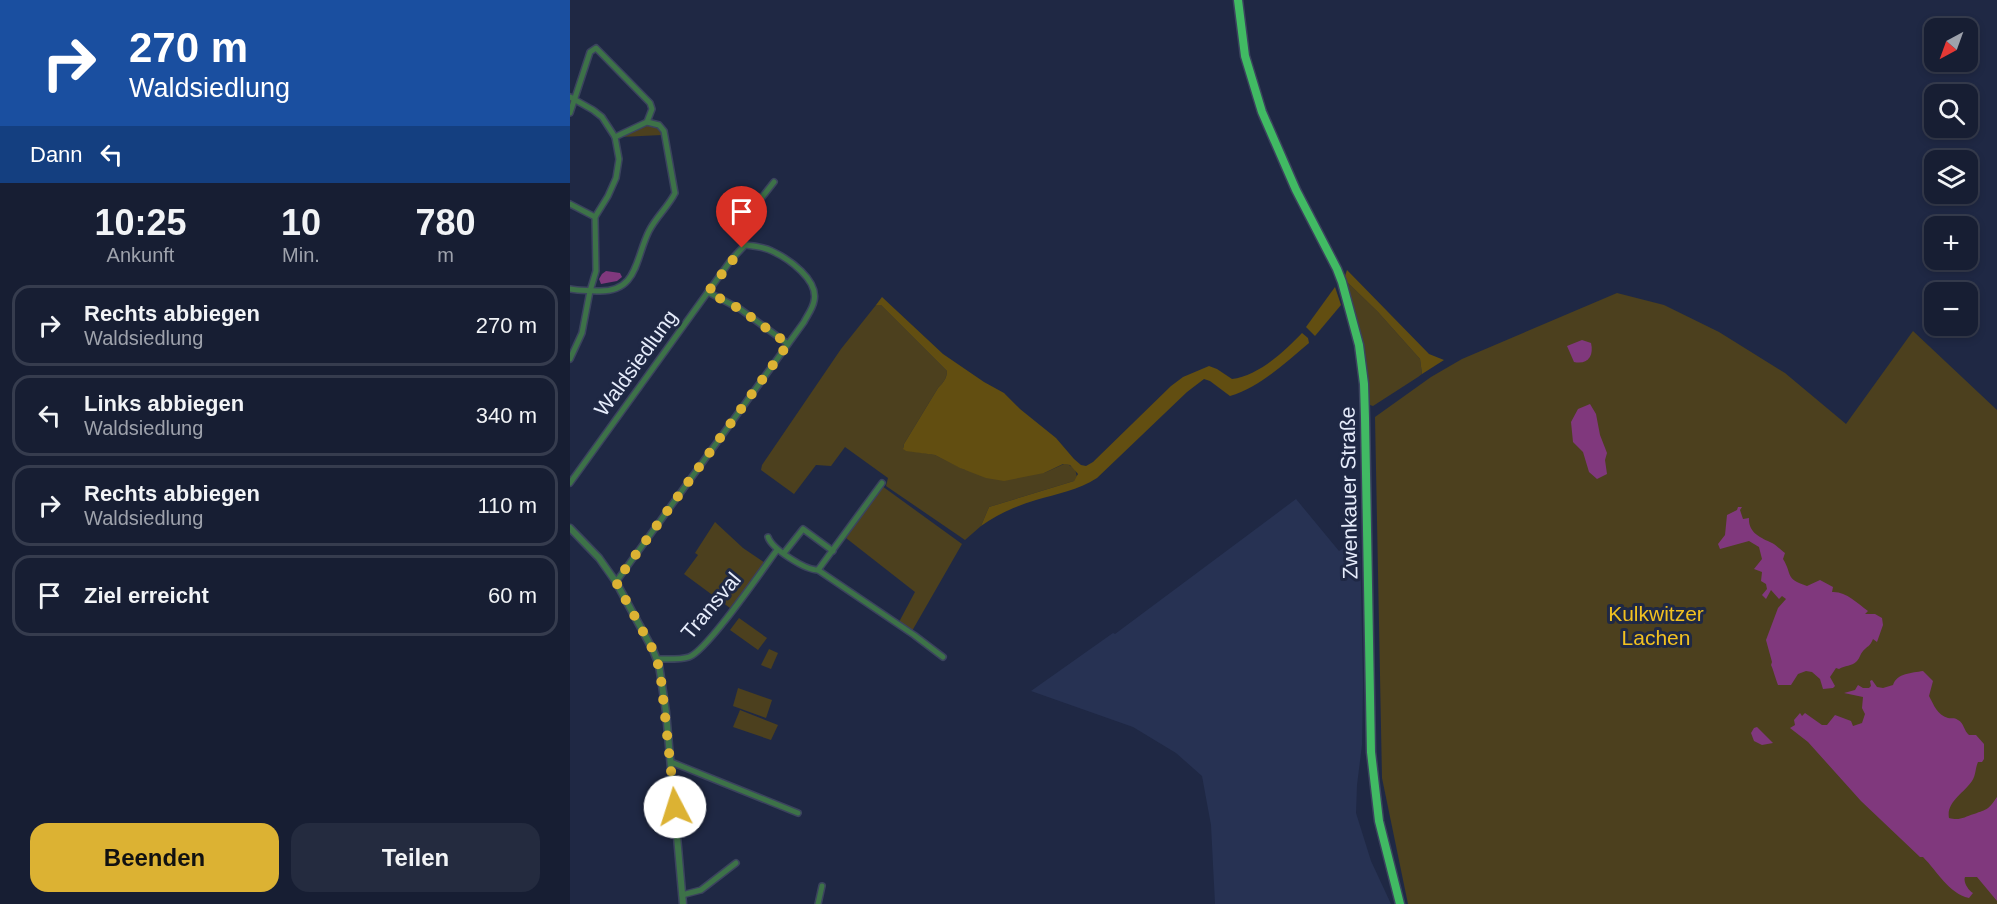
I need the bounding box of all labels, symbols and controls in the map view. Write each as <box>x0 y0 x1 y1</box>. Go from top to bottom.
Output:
north arrow <box>1924 18 1978 72</box>
map controls <box>1924 18 1978 336</box>
icon: right <box>30 24 108 102</box>
text: 270 m <box>129 24 248 71</box>
text: Waldsiedlung <box>129 73 290 103</box>
button: search <box>1924 84 1978 138</box>
icon: left <box>95 138 128 171</box>
text: Dann <box>30 142 83 167</box>
button: layers <box>1924 150 1978 204</box>
pin <box>716 186 767 248</box>
icon: arrive <box>725 195 758 228</box>
text: 10:25 <box>94 202 187 243</box>
text: 10 <box>281 202 321 243</box>
text: 780 <box>415 202 476 243</box>
button: + <box>1924 216 1978 270</box>
text: Ankunft <box>107 244 174 266</box>
text: Min. <box>282 244 320 266</box>
text: m <box>437 244 454 266</box>
button: − <box>1924 282 1978 336</box>
text: Rechts abbiegen <box>84 301 260 326</box>
street label: Waldsiedlung <box>589 305 682 420</box>
icon: right <box>33 309 66 342</box>
text: 270 m <box>476 313 537 338</box>
text: Waldsiedlung <box>84 327 203 349</box>
text: Links abbiegen <box>84 391 244 416</box>
icon: left <box>33 399 66 432</box>
text: 340 m <box>476 403 537 428</box>
street label: Zwenkauer Straße <box>1335 406 1362 580</box>
text: Waldsiedlung <box>84 417 203 439</box>
text: Rechts abbiegen <box>84 481 260 506</box>
icon: right <box>33 489 66 522</box>
text: 110 m <box>477 493 537 518</box>
text: Waldsiedlung <box>84 507 203 529</box>
street label: Transval <box>676 568 745 644</box>
icon: arrive <box>33 579 66 612</box>
text: Ziel erreicht <box>84 583 209 608</box>
text: 60 m <box>488 583 537 608</box>
park label: Kulkwitzer Lachen <box>1608 602 1704 649</box>
position arrow <box>643 775 707 839</box>
button: Beenden <box>30 823 279 892</box>
button: Teilen <box>291 823 540 892</box>

